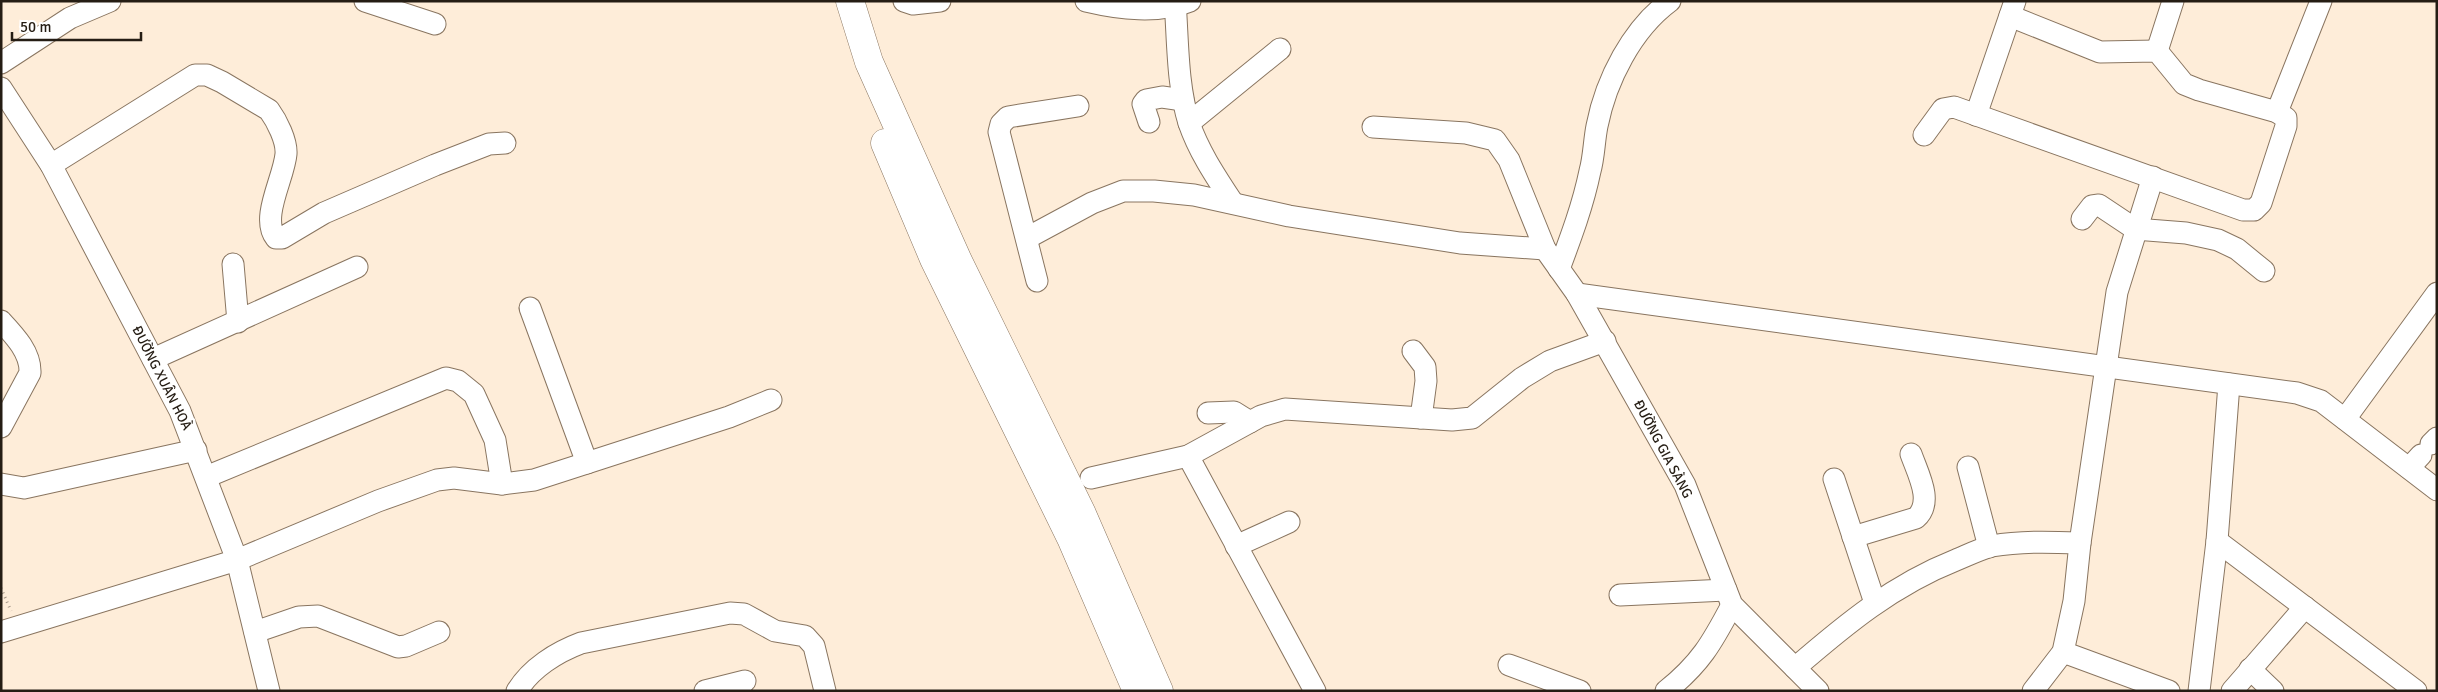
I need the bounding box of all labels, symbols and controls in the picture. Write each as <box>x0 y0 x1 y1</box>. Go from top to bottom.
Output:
scale bar <box>12 10 141 42</box>
text: 50 m <box>20 18 51 36</box>
street label: ĐƯỜNG XUÂN HOÀ <box>128 323 196 433</box>
street label: ĐƯỜNG GIA SÀNG <box>1630 397 1696 501</box>

